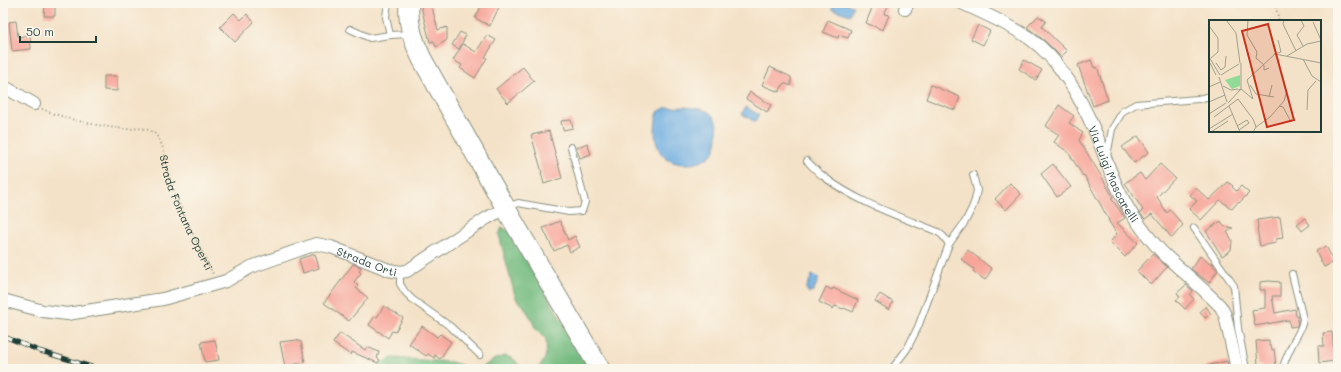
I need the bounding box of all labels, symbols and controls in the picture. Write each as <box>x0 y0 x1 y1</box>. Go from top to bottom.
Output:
scale bar <box>20 18 96 44</box>
inset map <box>1209 20 1321 132</box>
text: 50 m <box>26 23 54 39</box>
street label: Via Luigi Mascarelli <box>1086 123 1143 225</box>
street label: Strada Fontana Operti <box>157 153 217 272</box>
street label: Strada Orti <box>335 243 398 279</box>

